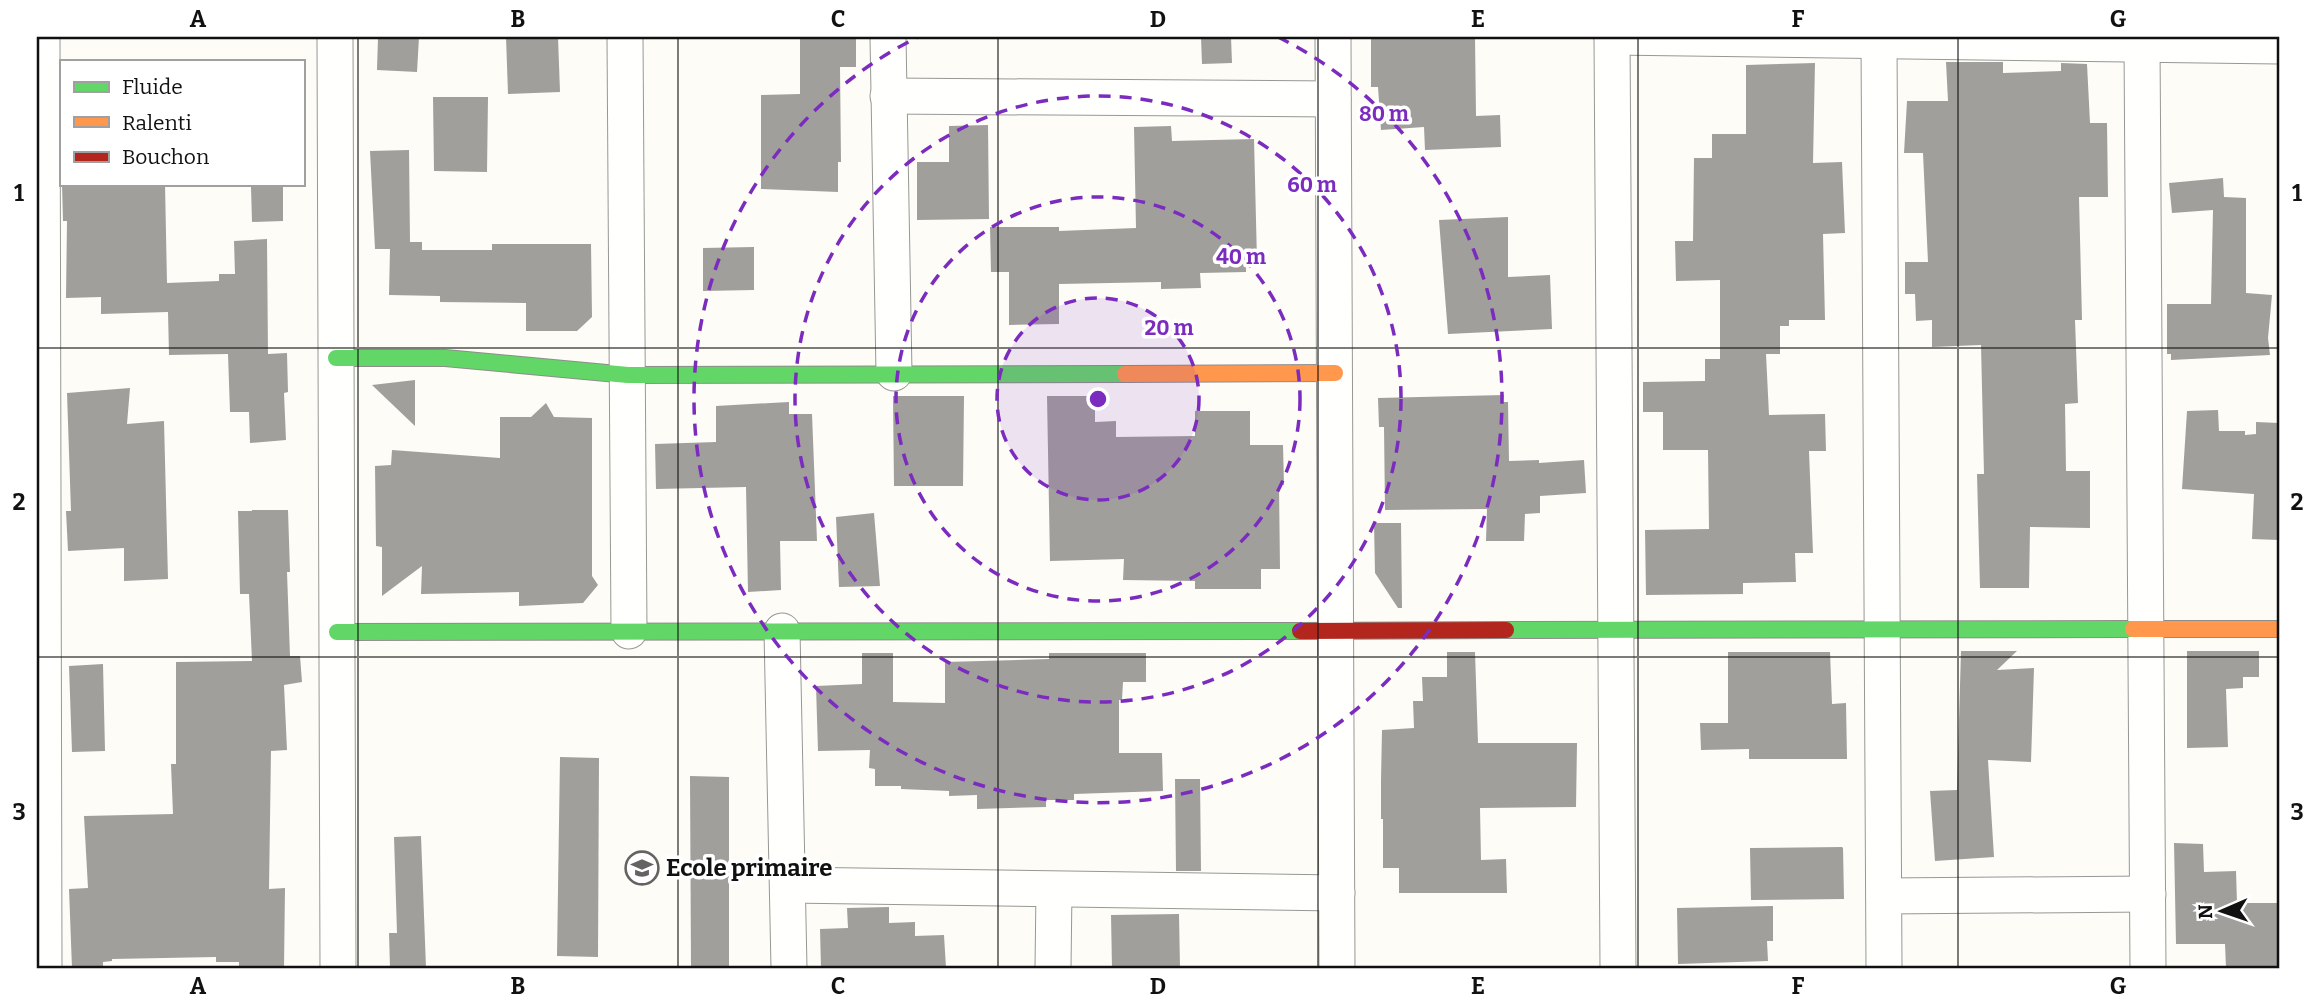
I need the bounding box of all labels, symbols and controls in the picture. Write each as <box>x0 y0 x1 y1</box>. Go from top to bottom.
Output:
text: A <box>190 5 207 33</box>
text: B <box>511 5 525 33</box>
text: C <box>831 5 845 33</box>
text: D <box>1150 5 1166 33</box>
text: E <box>1471 5 1485 33</box>
text: F <box>1792 5 1805 33</box>
text: G <box>2110 5 2127 33</box>
legend <box>60 60 304 186</box>
text: Fluide <box>122 74 183 100</box>
text: 80 m <box>1359 101 1409 127</box>
text: Ralenti <box>122 110 192 136</box>
text: Bouchon <box>122 144 209 170</box>
text: 60 m <box>1287 172 1337 198</box>
text: 1 <box>14 179 24 207</box>
text: 1 <box>2292 179 2302 207</box>
text: 40 m <box>1216 244 1266 270</box>
text: 20 m <box>1145 315 1193 341</box>
centre of rings <box>1086 387 1110 411</box>
text: 2 <box>13 488 26 516</box>
text: 2 <box>2291 488 2304 516</box>
text: 3 <box>12 798 26 826</box>
text: 3 <box>2290 798 2304 826</box>
school or university icon: Ecole primaire <box>623 849 661 887</box>
place label: Ecole primaire <box>666 854 832 882</box>
north arrow <box>2186 876 2256 946</box>
text: N <box>2194 904 2217 919</box>
text: A <box>190 972 207 1000</box>
text: B <box>511 972 525 1000</box>
text: C <box>831 972 845 1000</box>
text: D <box>1150 972 1166 1000</box>
text: E <box>1471 972 1485 1000</box>
text: F <box>1792 972 1805 1000</box>
text: G <box>2110 972 2127 1000</box>

